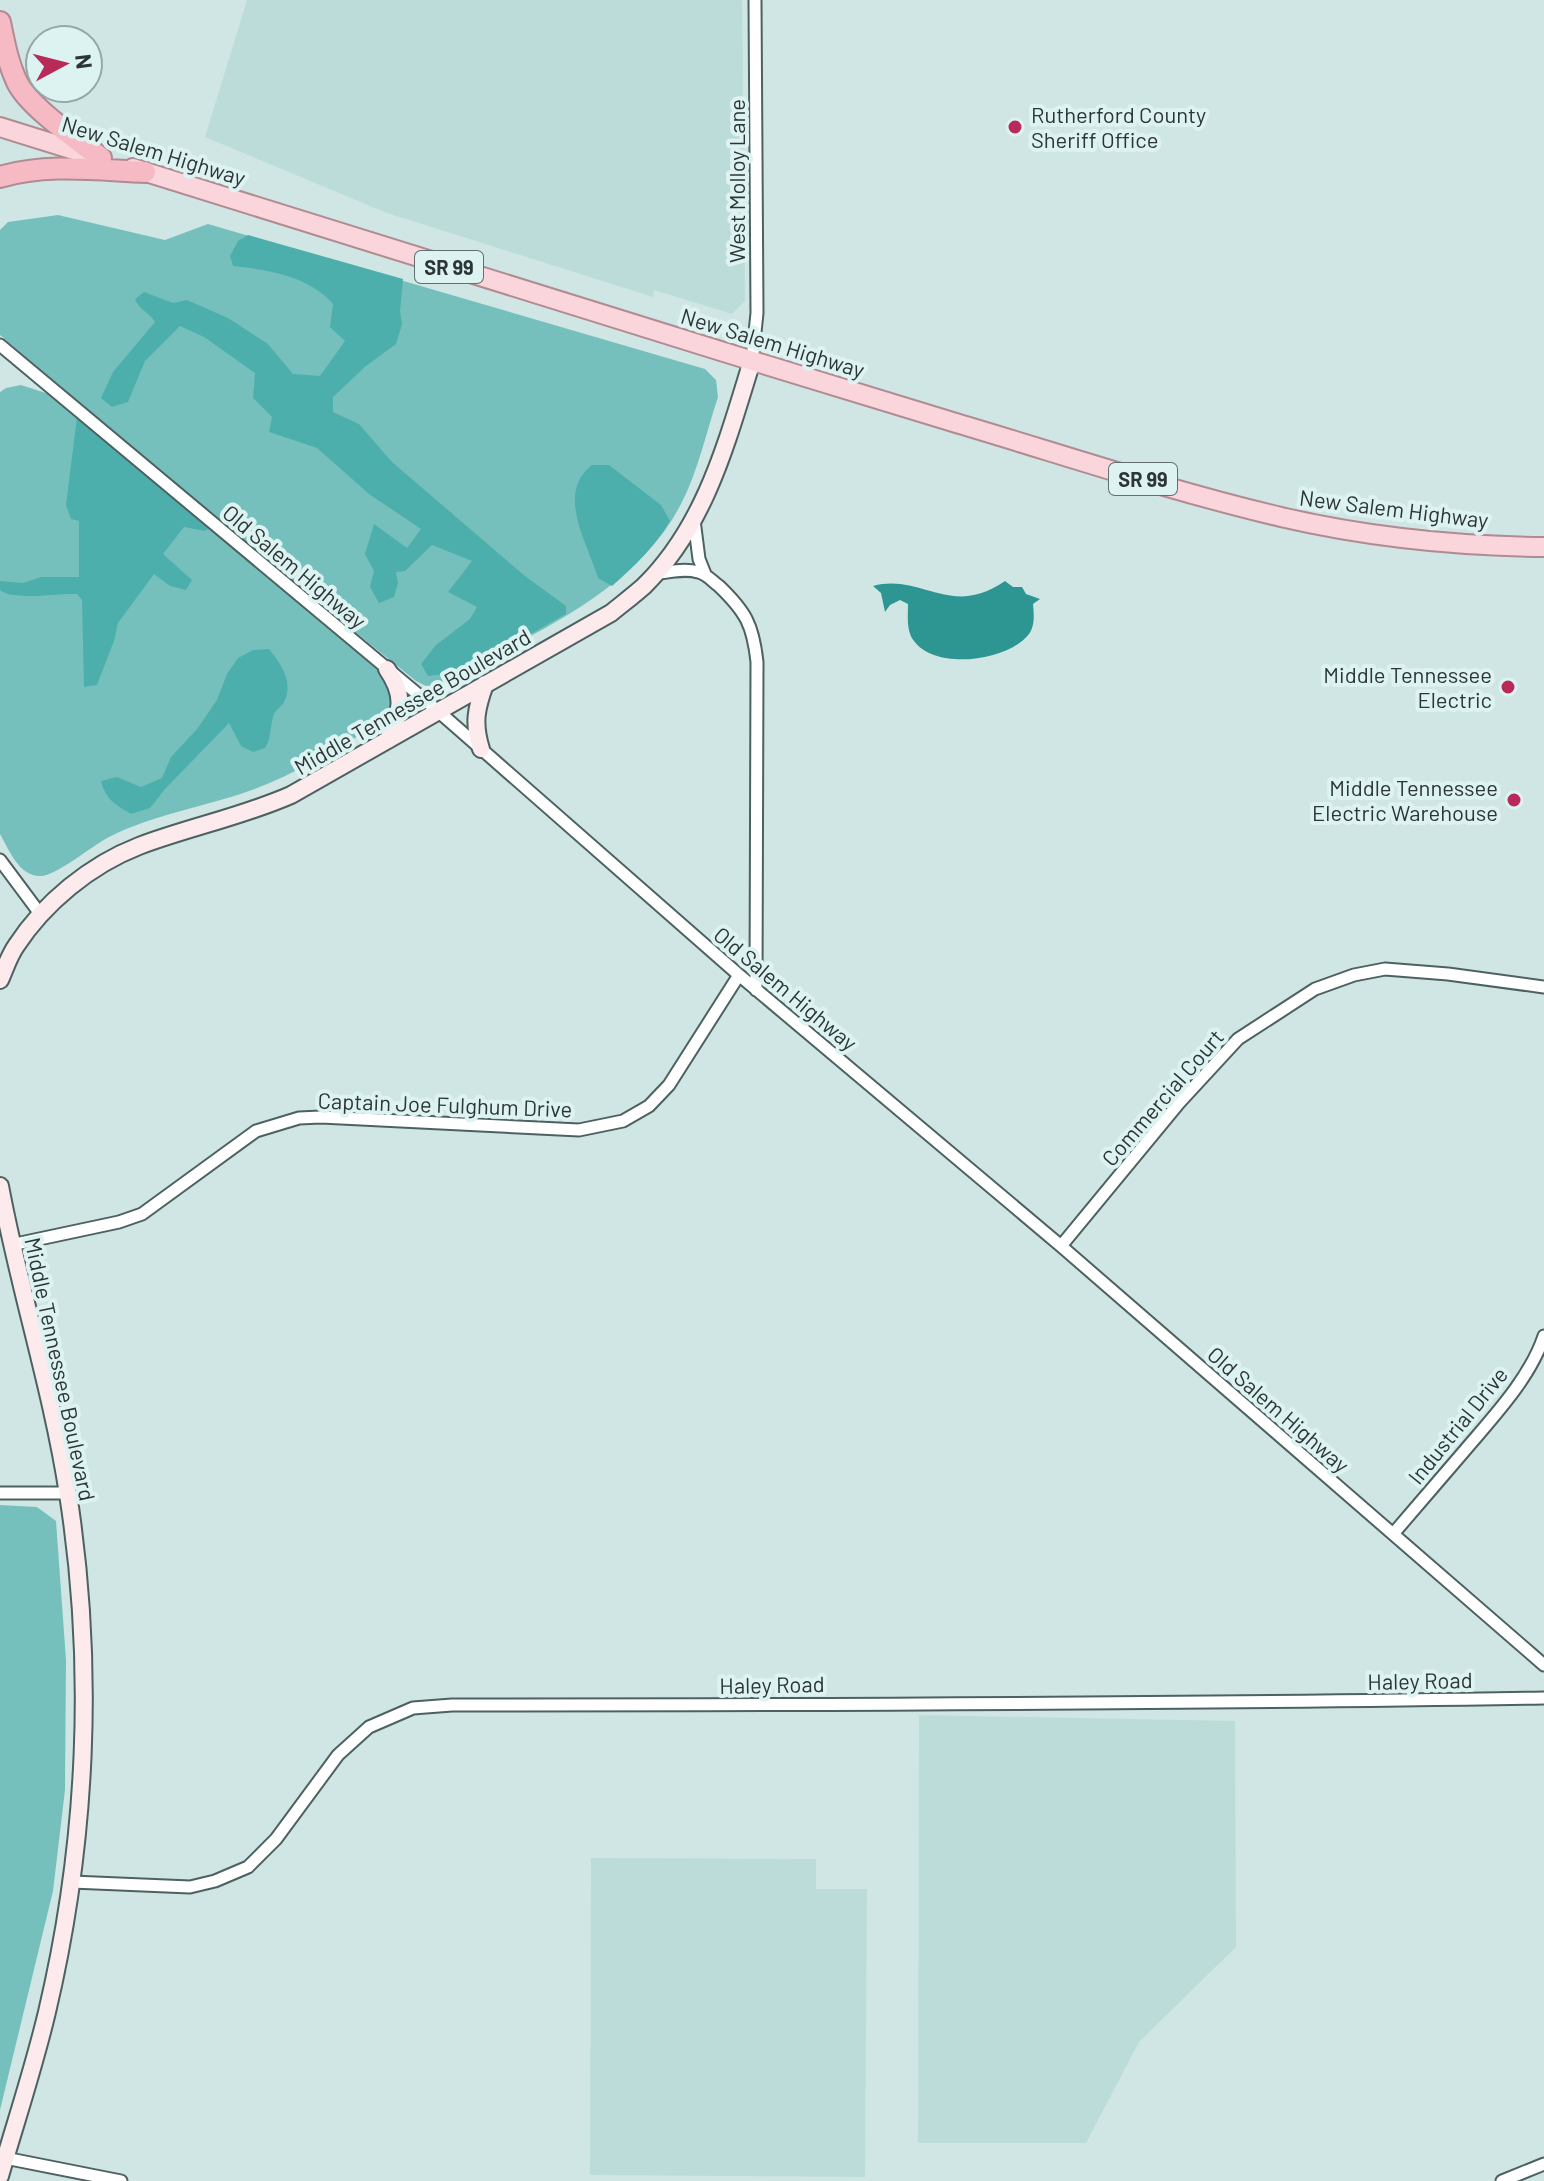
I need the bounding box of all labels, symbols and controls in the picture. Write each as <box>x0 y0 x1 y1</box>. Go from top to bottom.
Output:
north arrow <box>24 24 104 104</box>
text: N <box>71 53 99 70</box>
street label: West Molloy Lane <box>723 99 749 263</box>
place label: Rutherford County Sheriff Office <box>1031 101 1206 152</box>
street label: New Salem Highway <box>59 110 249 190</box>
marker: Rutherford County Sheriff Office <box>1006 118 1024 136</box>
road number: SR 99 <box>415 251 483 283</box>
street label: New Salem Highway <box>678 302 868 382</box>
road number: SR 99 <box>1109 463 1177 495</box>
street label: New Salem Highway <box>1298 484 1490 532</box>
street label: Old Salem Highway <box>218 499 372 633</box>
street label: Middle Tennessee Boulevard <box>289 623 535 779</box>
place label: Middle Tennessee Electric <box>1323 661 1492 712</box>
marker: Middle Tennessee Electric <box>1499 678 1517 696</box>
place label: Middle Tennessee Electric Warehouse <box>1312 774 1498 825</box>
marker: Middle Tennessee Electric Warehouse <box>1505 791 1523 809</box>
street label: Old Salem Highway <box>709 921 863 1055</box>
street label: Commercial Court <box>1096 1023 1228 1171</box>
street label: Captain Joe Fulghum Drive <box>317 1087 573 1121</box>
street label: Middle Tennessee Boulevard <box>20 1235 102 1503</box>
street label: Old Salem Highway <box>1203 1341 1355 1477</box>
street label: Industrial Drive <box>1402 1361 1512 1489</box>
street label: Haley Road <box>1367 1666 1473 1694</box>
street label: Haley Road <box>719 1670 825 1698</box>

